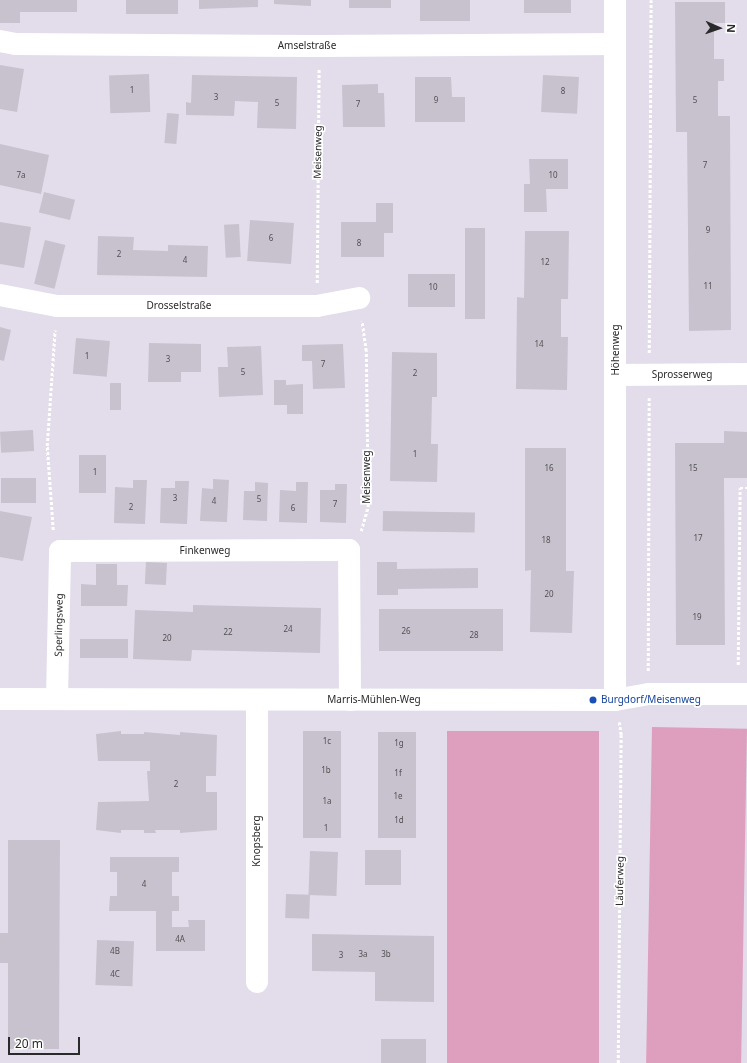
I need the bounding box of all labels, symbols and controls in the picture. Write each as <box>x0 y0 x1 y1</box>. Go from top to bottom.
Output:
north arrow <box>699 8 739 48</box>
text: N <box>724 24 739 33</box>
street label: Amselstraße <box>278 40 336 52</box>
house number: 1 <box>130 85 134 95</box>
house number: 8 <box>561 86 565 96</box>
house number: 3 <box>214 92 218 102</box>
house number: 9 <box>434 95 438 105</box>
house number: 5 <box>693 95 697 105</box>
house number: 5 <box>275 98 279 108</box>
house number: 7 <box>356 99 360 109</box>
street label: Meisenweg <box>312 125 324 179</box>
house number: 7 <box>703 160 707 170</box>
house number: 7a <box>16 170 26 180</box>
house number: 10 <box>548 170 558 180</box>
house number: 9 <box>706 225 710 235</box>
house number: 6 <box>269 233 273 243</box>
house number: 8 <box>357 238 361 248</box>
house number: 2 <box>117 249 121 259</box>
house number: 4 <box>183 255 187 265</box>
house number: 12 <box>540 257 550 267</box>
house number: 11 <box>703 281 713 291</box>
house number: 10 <box>428 282 438 292</box>
street label: Drosselstraße <box>147 300 211 312</box>
street label: Höhenweg <box>610 324 622 376</box>
house number: 14 <box>534 339 544 349</box>
house number: 1 <box>85 351 89 361</box>
house number: 3 <box>166 354 170 364</box>
house number: 7 <box>321 359 325 369</box>
house number: 5 <box>241 367 245 377</box>
house number: 2 <box>413 368 417 378</box>
street label: Sprosserweg <box>652 369 712 381</box>
house number: 1 <box>413 449 417 459</box>
street label: Meisenweg <box>361 450 373 504</box>
house number: 16 <box>544 463 554 473</box>
house number: 15 <box>688 463 698 473</box>
house number: 1 <box>93 467 97 477</box>
house number: 3 <box>173 493 177 503</box>
house number: 5 <box>257 494 261 504</box>
house number: 4 <box>212 496 216 506</box>
house number: 7 <box>333 499 337 509</box>
house number: 2 <box>129 502 133 512</box>
house number: 6 <box>291 503 295 513</box>
house number: 17 <box>693 533 703 543</box>
house number: 18 <box>541 535 551 545</box>
street label: Finkenweg <box>180 545 230 557</box>
house number: 20 <box>544 589 554 599</box>
street label: Sperlingsweg <box>52 593 66 657</box>
house number: 19 <box>692 612 702 622</box>
house number: 24 <box>283 624 293 634</box>
house number: 26 <box>401 626 411 636</box>
house number: 22 <box>223 627 233 637</box>
house number: 28 <box>469 630 479 640</box>
house number: 20 <box>162 633 172 643</box>
street label: Marris-Mühlen-Weg <box>327 694 421 706</box>
place label: Burgdorf/Meisenweg <box>601 694 701 706</box>
marker: Burgdorf/Meisenweg <box>588 695 598 705</box>
house number: 1c <box>323 736 331 746</box>
house number: 1g <box>394 738 404 748</box>
house number: 1b <box>321 765 331 775</box>
house number: 1f <box>394 768 402 778</box>
house number: 2 <box>174 779 178 789</box>
house number: 1e <box>393 791 403 801</box>
house number: 1a <box>322 796 332 806</box>
street label: Knopsberg <box>251 815 263 867</box>
house number: 1d <box>394 815 404 825</box>
house number: 1 <box>324 823 328 833</box>
street label: Läuferweg <box>614 856 626 906</box>
house number: 4 <box>142 879 146 889</box>
house number: 4A <box>175 934 185 944</box>
house number: 4B <box>110 946 120 956</box>
house number: 3a <box>358 949 368 959</box>
house number: 3b <box>381 949 391 959</box>
house number: 3 <box>339 950 343 960</box>
house number: 4C <box>110 969 120 979</box>
scale bar <box>10 1029 82 1055</box>
text: 20 m <box>15 1035 43 1052</box>

